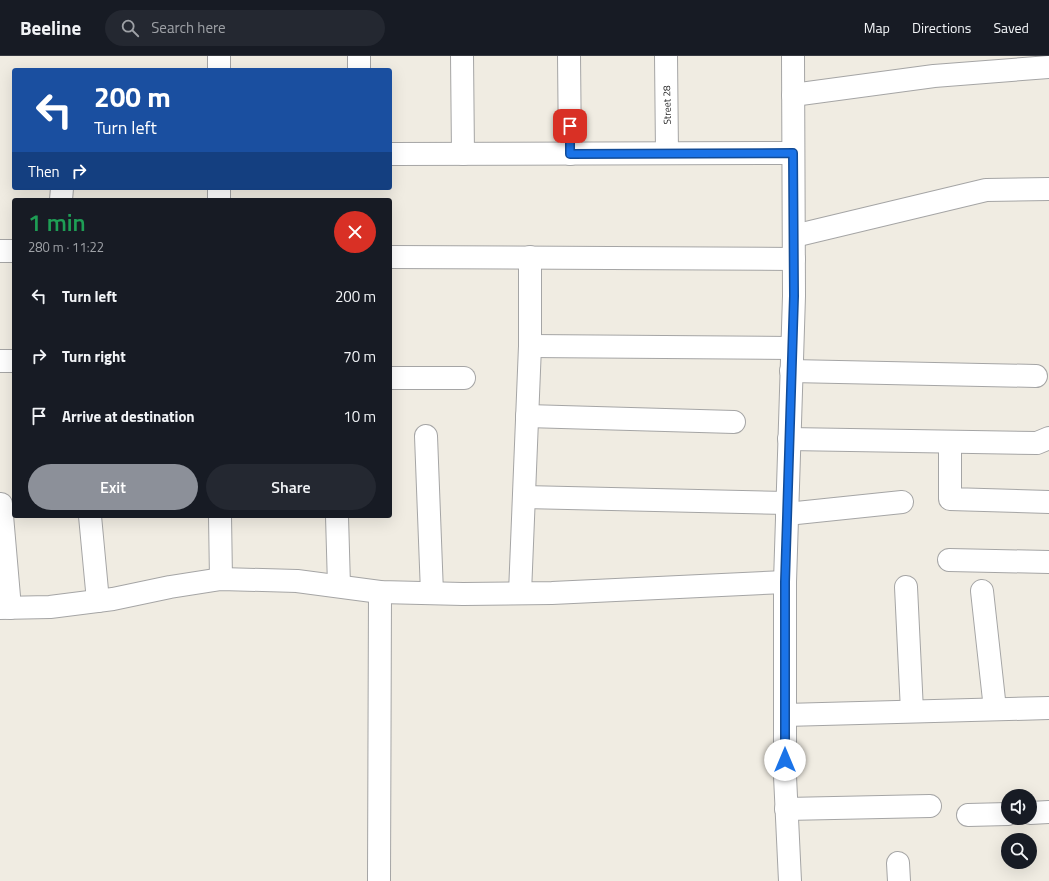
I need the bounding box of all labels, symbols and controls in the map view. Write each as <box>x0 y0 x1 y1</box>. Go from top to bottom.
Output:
search box <box>105 10 385 46</box>
text: Beeline <box>20 13 81 42</box>
text: Search here <box>151 16 226 39</box>
icon: search <box>119 17 141 39</box>
text: Map <box>864 17 890 38</box>
text: Directions <box>912 17 971 38</box>
text: Saved <box>993 17 1029 38</box>
text: 200 m <box>94 75 171 118</box>
icon: left <box>28 84 80 136</box>
street label: Street 28 <box>659 85 675 125</box>
pin <box>553 109 587 143</box>
text: Turn left <box>94 114 157 141</box>
icon: arrive <box>559 115 581 137</box>
text: Then <box>28 160 60 183</box>
icon: right <box>68 160 90 182</box>
text: 1 min <box>28 204 86 240</box>
button: close <box>334 211 376 253</box>
text: 280 m · 11:22 <box>28 237 104 257</box>
icon: left <box>28 285 50 307</box>
text: Turn left <box>62 285 117 308</box>
text: 200 m <box>335 285 376 308</box>
icon: right <box>28 345 50 367</box>
text: Turn right <box>62 345 126 368</box>
text: 70 m <box>343 345 376 368</box>
icon: arrive <box>28 405 50 427</box>
text: Arrive at destination <box>62 405 195 428</box>
text: 10 m <box>343 405 376 428</box>
button: Exit <box>28 464 198 510</box>
button: Share <box>206 464 376 510</box>
position arrow <box>764 739 806 781</box>
map controls <box>1001 789 1037 869</box>
button: sound <box>1001 789 1037 825</box>
button: search <box>1001 833 1037 869</box>

